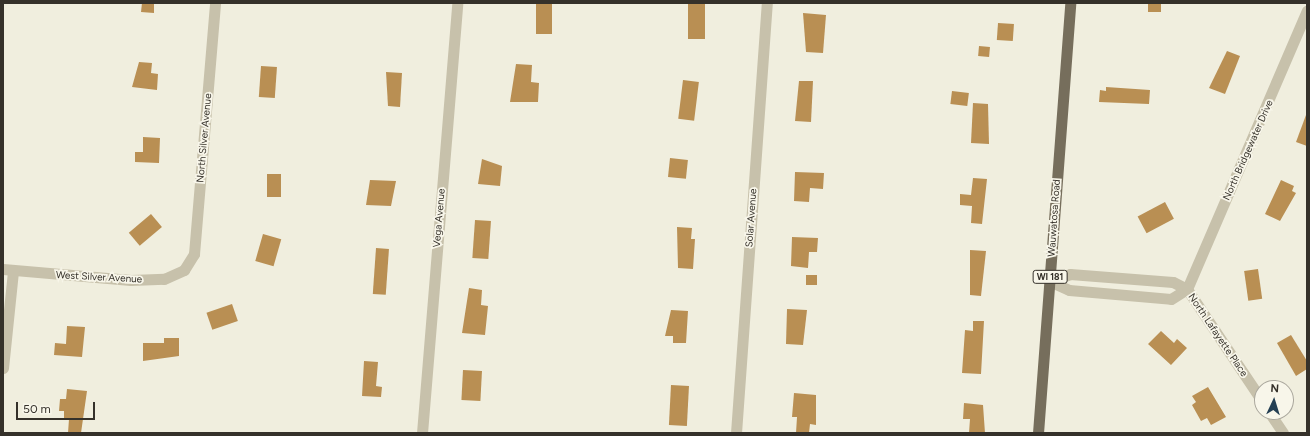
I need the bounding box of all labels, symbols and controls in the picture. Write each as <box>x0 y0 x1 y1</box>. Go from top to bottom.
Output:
street label: North Silver Avenue <box>194 93 214 183</box>
street label: North Bridgewater Drive <box>1220 98 1276 202</box>
street label: Wauwatosa Road <box>1045 179 1063 257</box>
street label: Vega Avenue <box>430 188 448 248</box>
street label: Solar Avenue <box>743 188 759 248</box>
street label: West Silver Avenue <box>56 269 142 285</box>
road number: WI 181 <box>1032 270 1068 284</box>
street label: North Lafayette Place <box>1186 291 1250 379</box>
north arrow <box>1254 380 1294 420</box>
text: N <box>1270 382 1279 395</box>
scale bar <box>18 394 97 420</box>
text: 50 m <box>23 402 51 416</box>

